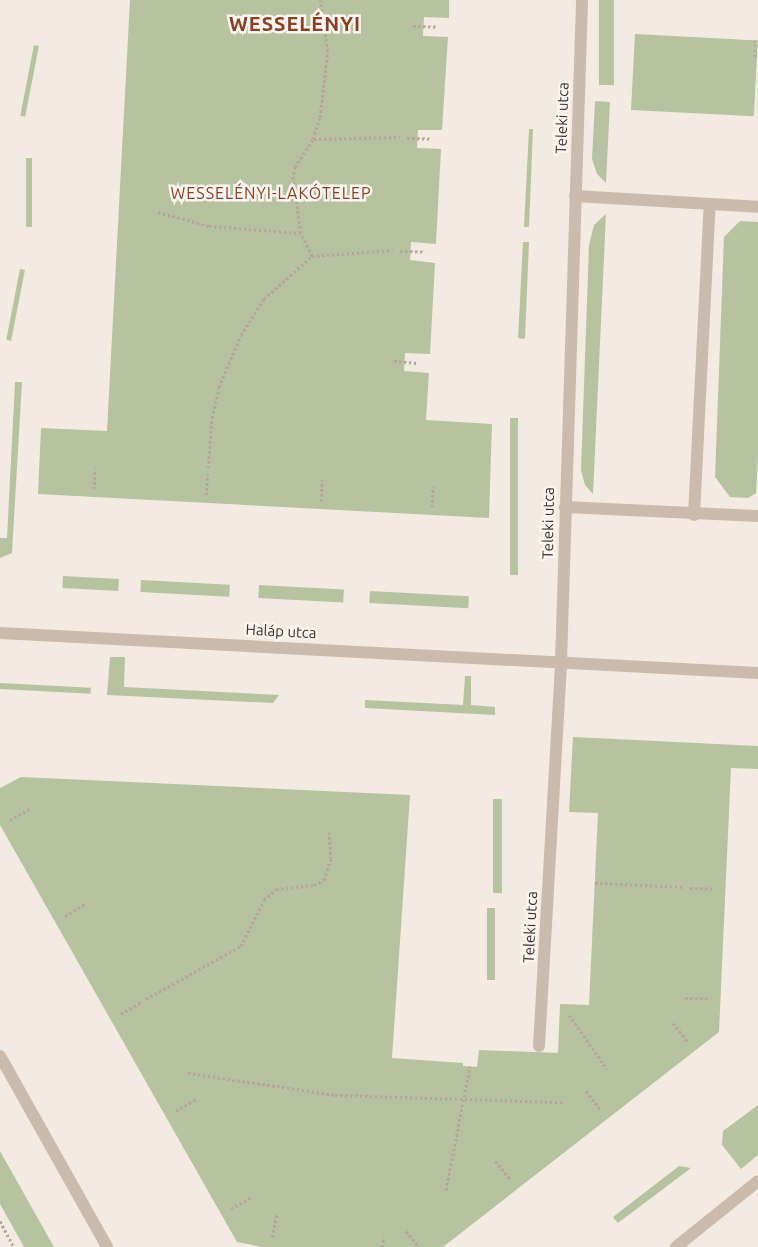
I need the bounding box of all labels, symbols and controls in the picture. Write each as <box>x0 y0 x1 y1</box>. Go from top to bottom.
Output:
district label: WESSELÉNYI <box>228 11 362 35</box>
street label: Teleki utca <box>552 82 572 154</box>
district label: WESSELÉNYI-LAKÓTELEP <box>168 183 374 203</box>
street label: Teleki utca <box>538 487 558 559</box>
street label: Haláp utca <box>245 620 317 642</box>
street label: Teleki utca <box>519 891 541 963</box>

